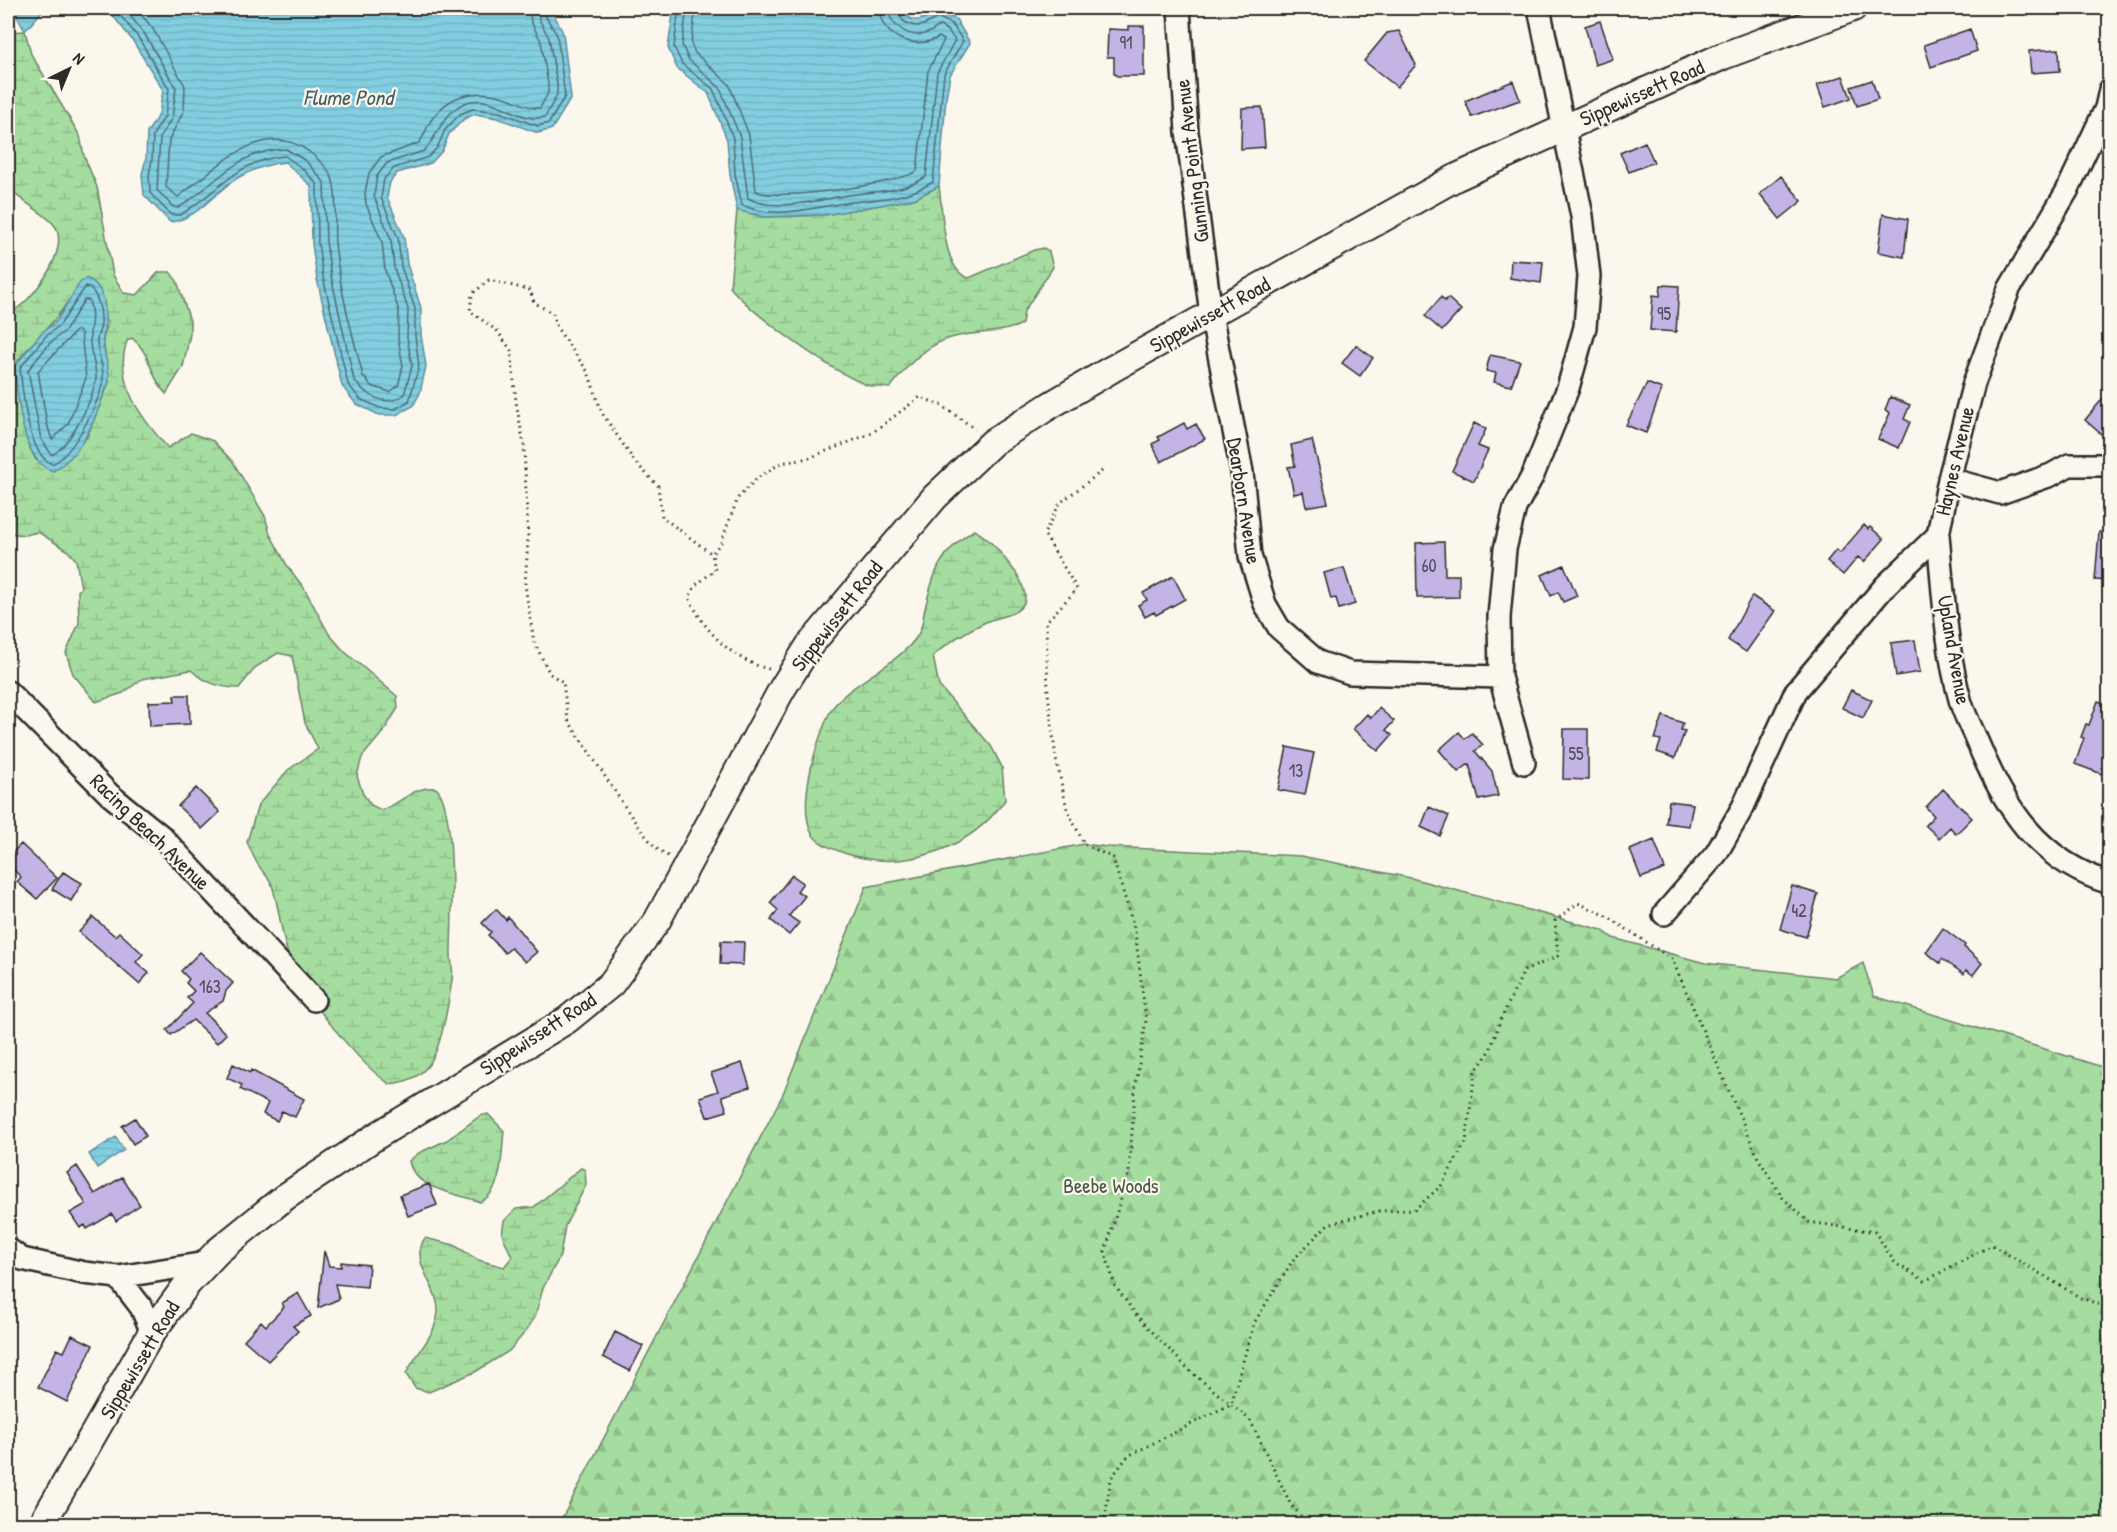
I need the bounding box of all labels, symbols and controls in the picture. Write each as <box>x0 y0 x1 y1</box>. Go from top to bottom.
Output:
house number: 91 <box>1119 30 1133 55</box>
north arrow <box>39 39 99 99</box>
text: N <box>69 47 90 69</box>
street label: Sippewissett Road <box>1575 52 1709 133</box>
street label: Gunning Point Avenue <box>1167 78 1216 244</box>
water label: Flume Pond <box>303 82 396 112</box>
street label: Sippewissett Road <box>1144 270 1275 360</box>
house number: 95 <box>1657 301 1671 326</box>
street label: Haynes Avenue <box>1928 404 1981 518</box>
street label: Dearborn Avenue <box>1220 436 1269 566</box>
house number: 60 <box>1421 553 1437 578</box>
street label: Sippewissett Road <box>784 554 889 677</box>
street label: Upland Avenue <box>1931 593 1978 707</box>
house number: 55 <box>1568 741 1584 766</box>
house number: 13 <box>1289 758 1303 783</box>
street label: Racing Beach Avenue <box>84 767 217 896</box>
house number: 42 <box>1791 898 1807 923</box>
house number: 163 <box>199 974 221 999</box>
street label: Sippewissett Road <box>474 985 602 1082</box>
park label: Beebe Woods <box>1063 1171 1159 1200</box>
street label: Sippewissett Road <box>93 1295 186 1424</box>

